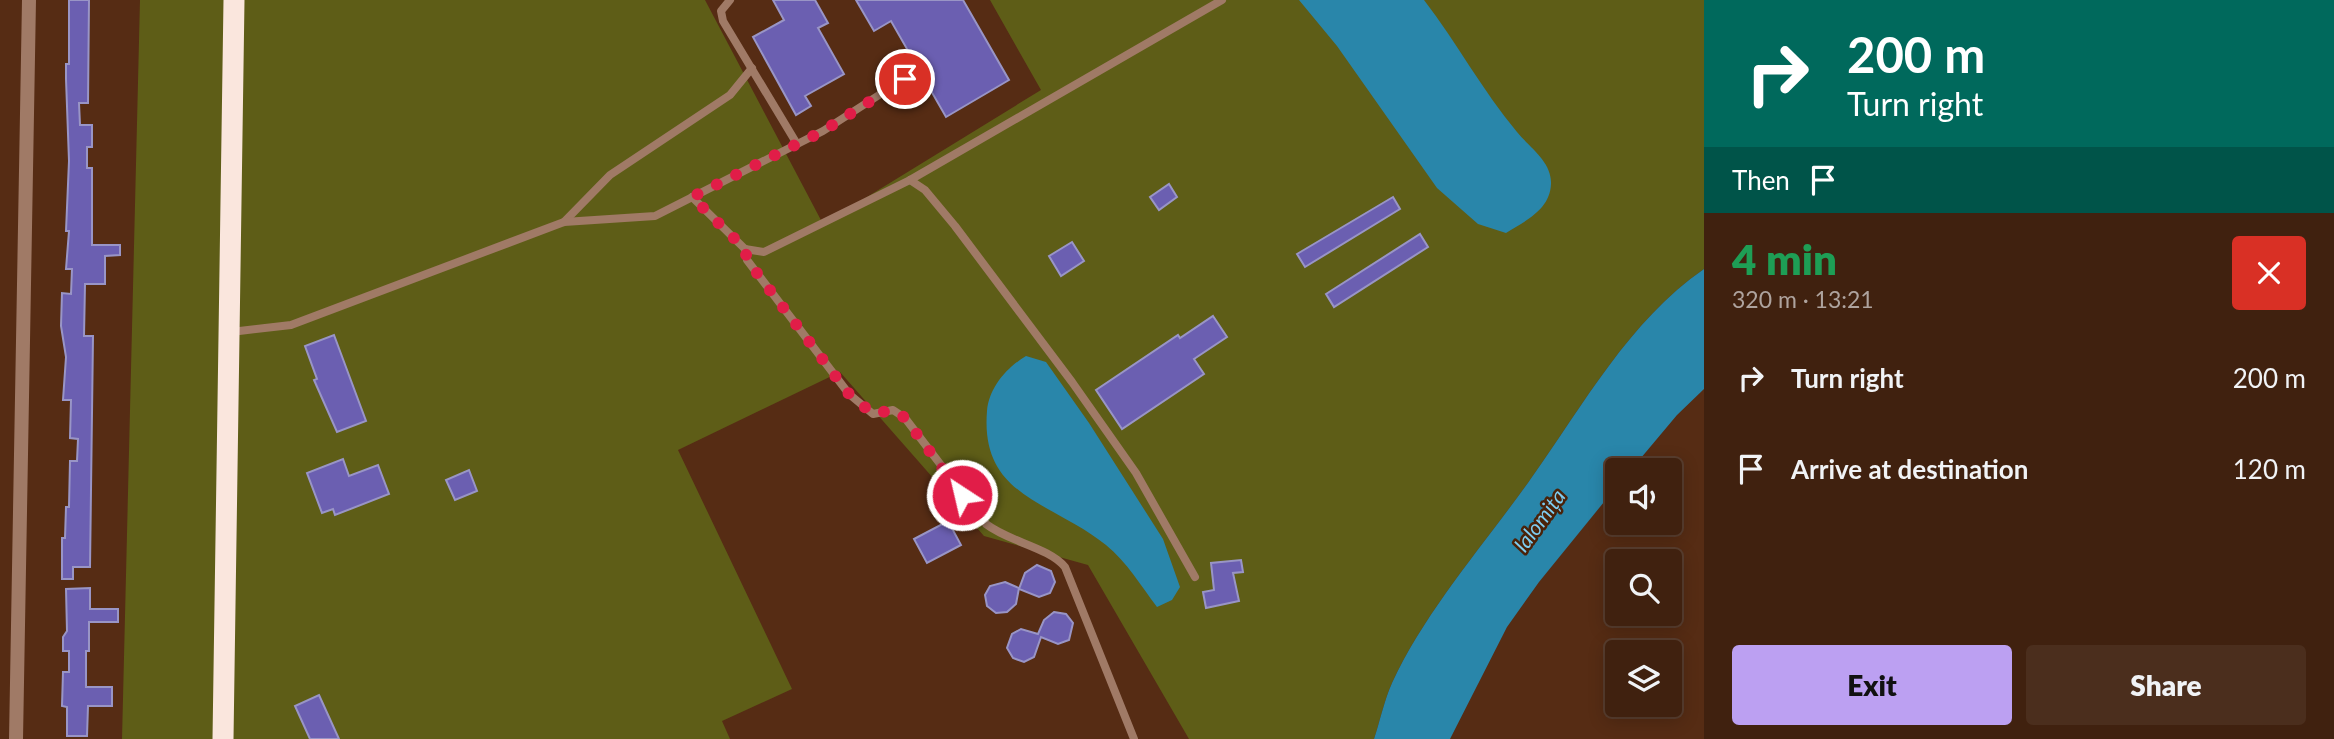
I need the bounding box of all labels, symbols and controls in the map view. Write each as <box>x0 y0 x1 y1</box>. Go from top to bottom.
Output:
text: 200 m <box>1847 25 1985 83</box>
icon: right <box>1732 28 1823 119</box>
pin <box>875 49 935 109</box>
icon: arrive <box>886 60 924 98</box>
text: Turn right <box>1847 84 1983 123</box>
icon: arrive <box>1804 161 1842 199</box>
text: Then <box>1732 164 1790 196</box>
text: 4 min <box>1732 234 1837 284</box>
button: close <box>2232 236 2306 310</box>
text: 320 m · 13:21 <box>1732 285 1874 313</box>
icon: right <box>1732 359 1770 397</box>
text: Turn right <box>1791 362 1904 394</box>
text: 200 m <box>2233 362 2306 394</box>
icon: arrive <box>1732 450 1770 488</box>
text: Arrive at destination <box>1791 453 2028 485</box>
text: 120 m <box>2233 453 2306 485</box>
position arrow <box>925 458 999 532</box>
map controls <box>1605 458 1682 717</box>
button: sound <box>1605 458 1682 535</box>
water label: Ialomița <box>1508 484 1570 556</box>
button: search <box>1605 549 1682 626</box>
button: layers <box>1605 640 1682 717</box>
button: Exit <box>1732 645 2012 725</box>
button: Share <box>2026 645 2306 725</box>

